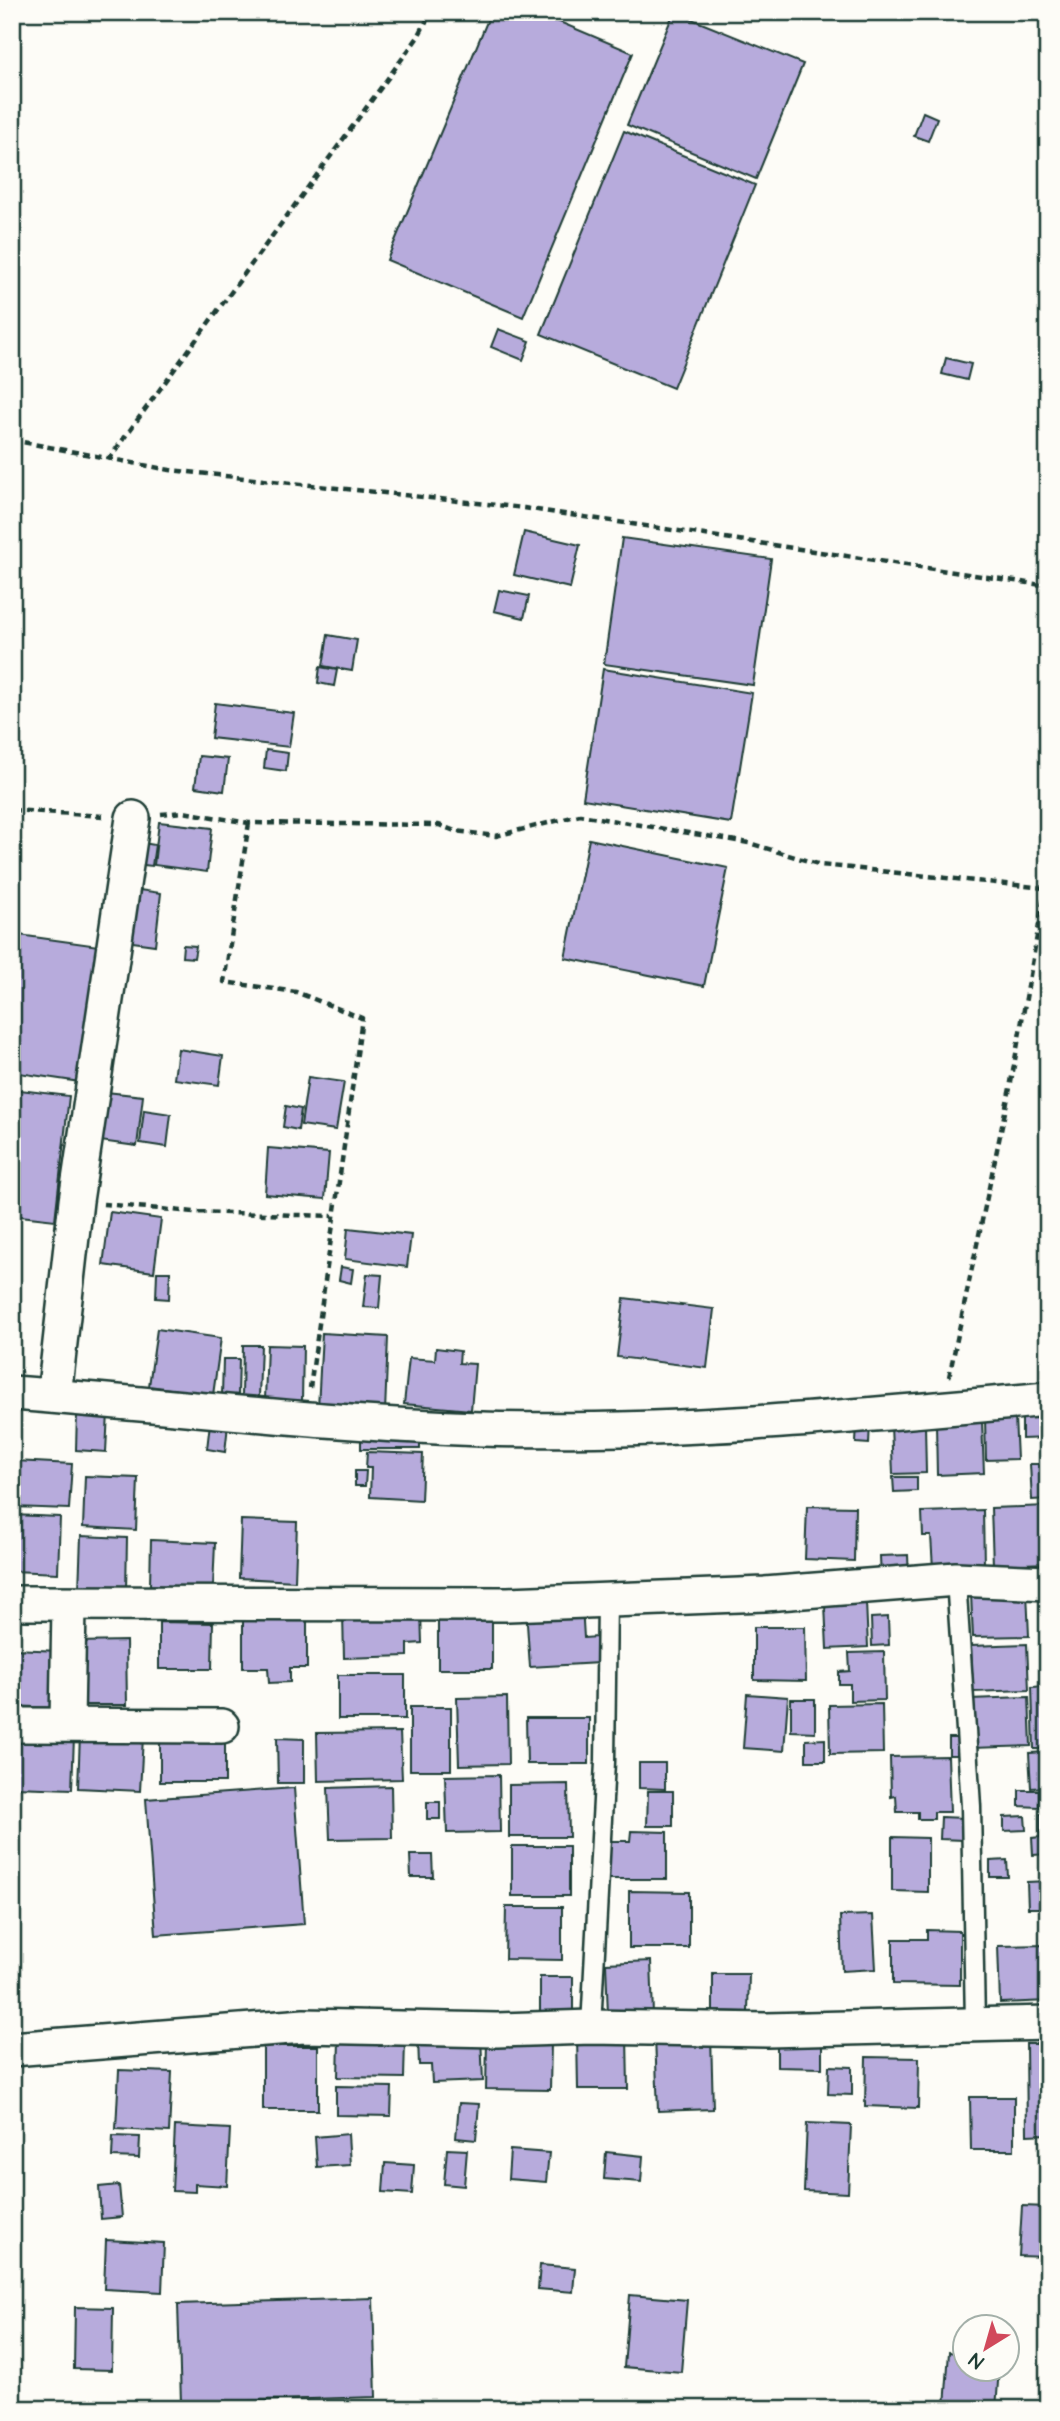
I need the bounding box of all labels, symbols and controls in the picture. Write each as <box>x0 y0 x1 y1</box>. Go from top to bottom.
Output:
north arrow <box>951 2312 1021 2382</box>
text: N <box>964 2346 990 2375</box>

